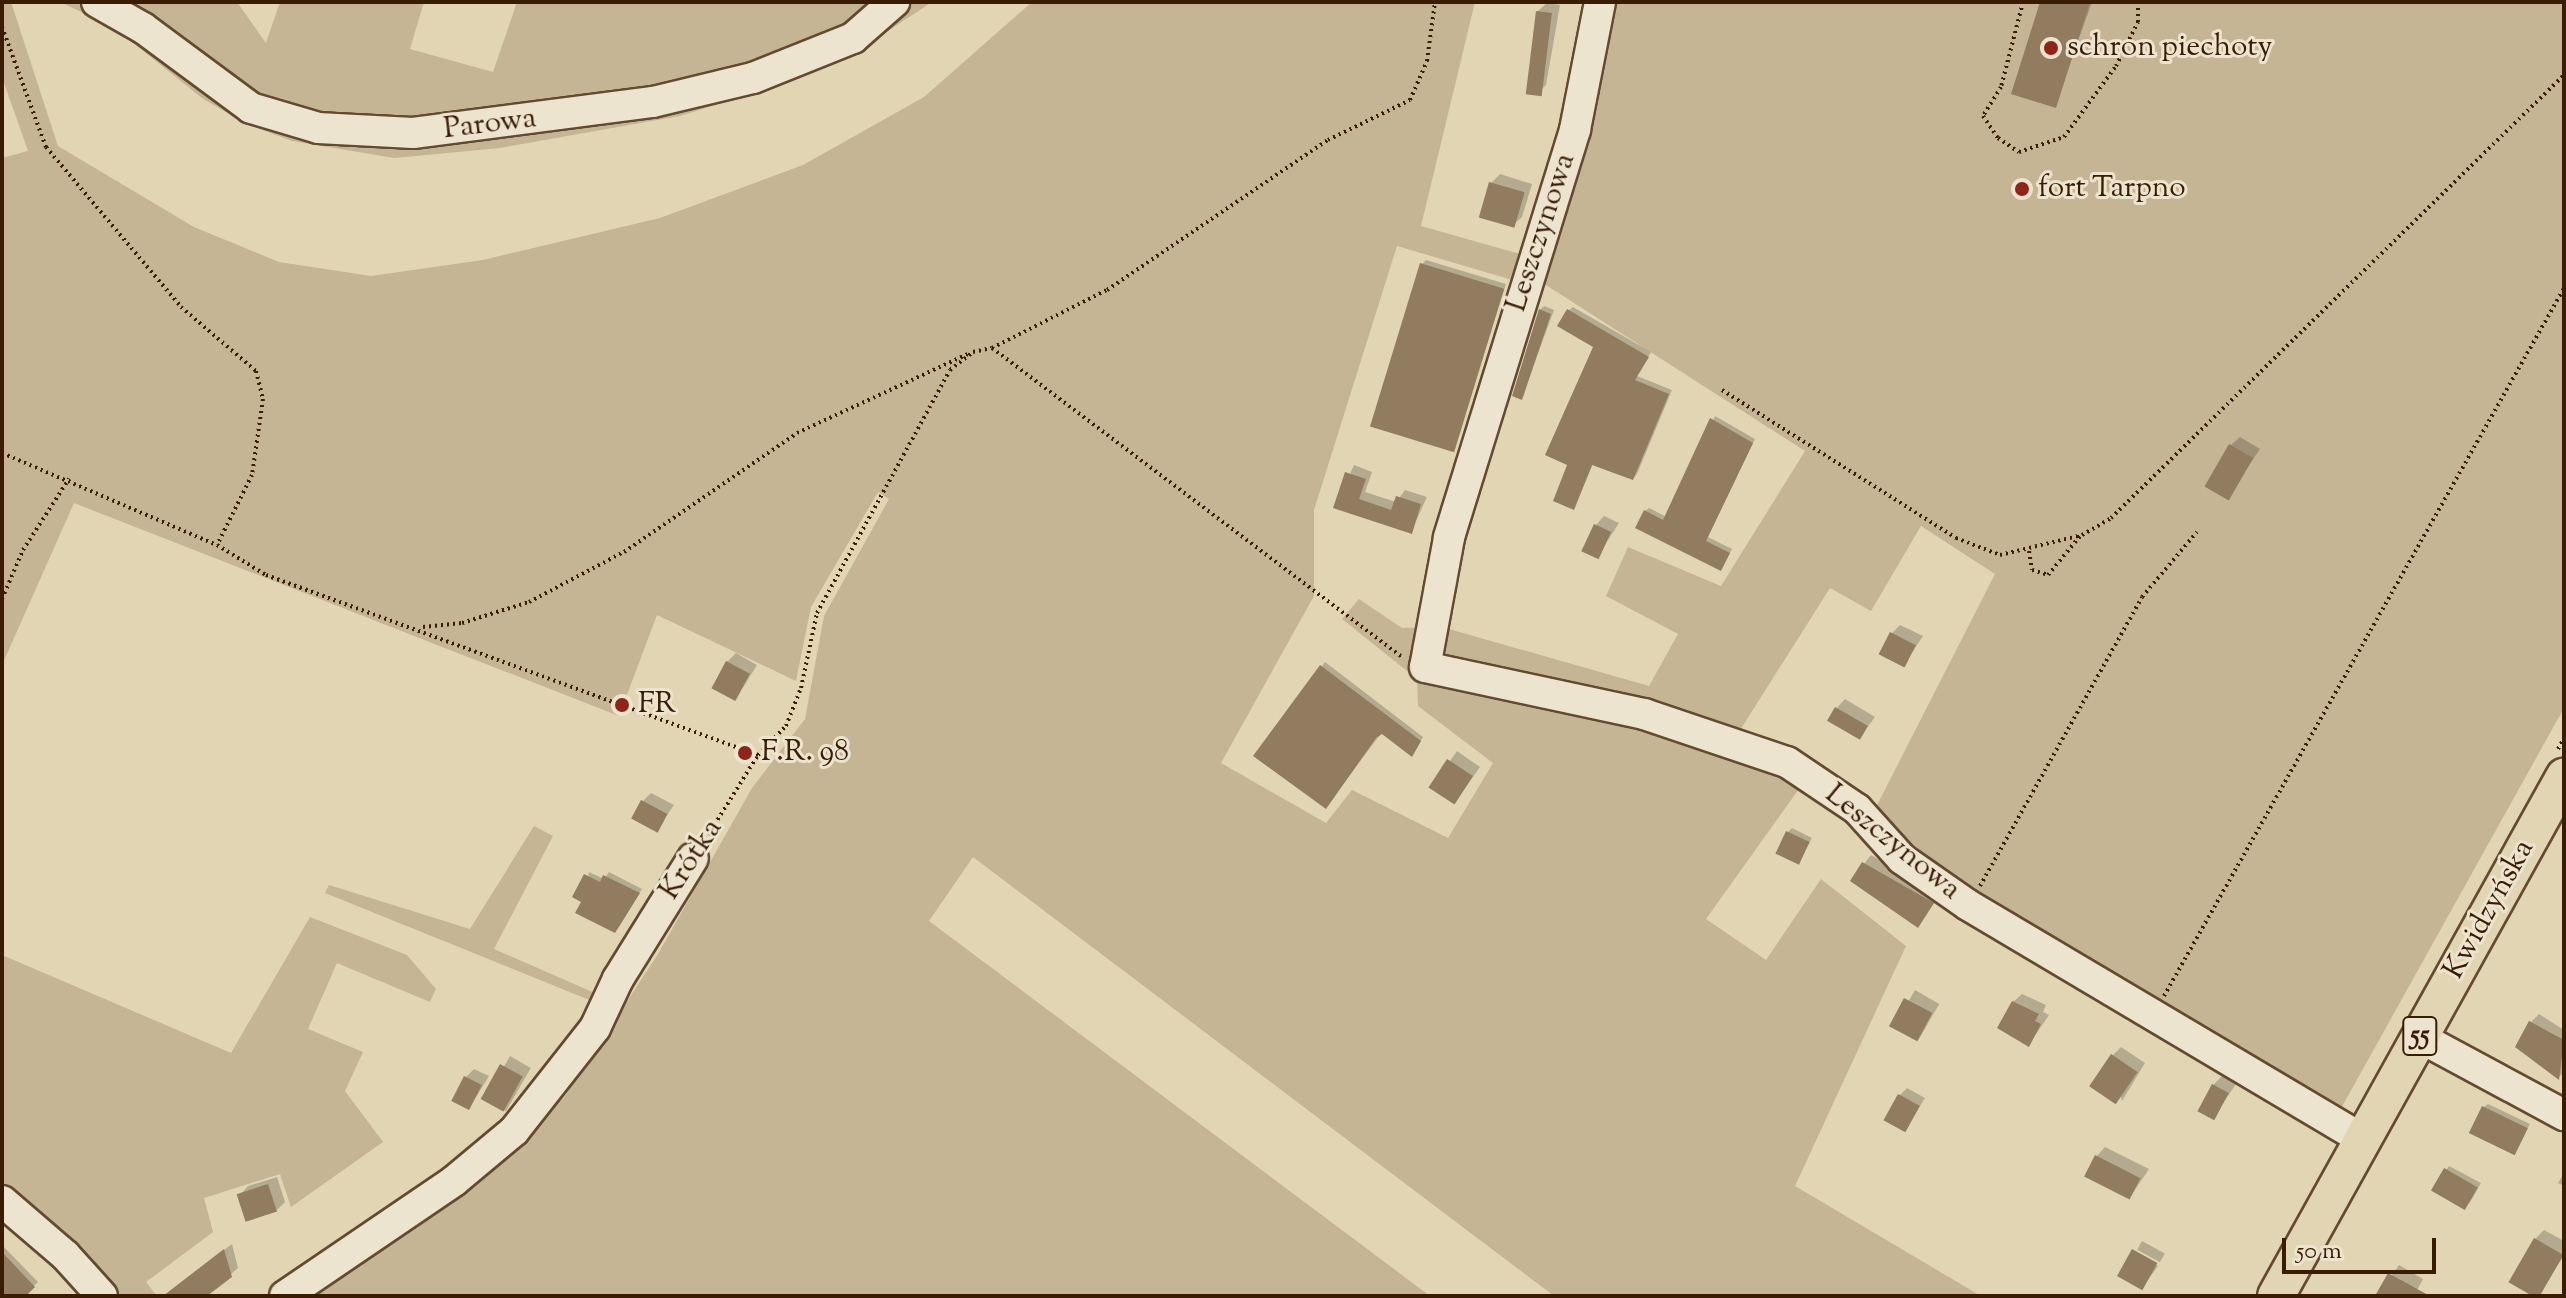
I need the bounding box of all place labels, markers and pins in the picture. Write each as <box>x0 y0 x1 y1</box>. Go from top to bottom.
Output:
place label: schron piechoty <box>2067 30 2272 66</box>
marker: schron piechoty <box>2042 39 2060 57</box>
place label: fort Tarpno <box>2038 171 2186 207</box>
marker: fort Tarpno <box>2013 180 2031 198</box>
place label: FR <box>638 687 676 723</box>
marker: FR <box>613 696 631 714</box>
place label: F.R. 98 <box>761 735 849 771</box>
marker: F.R. 98 <box>736 744 754 762</box>

